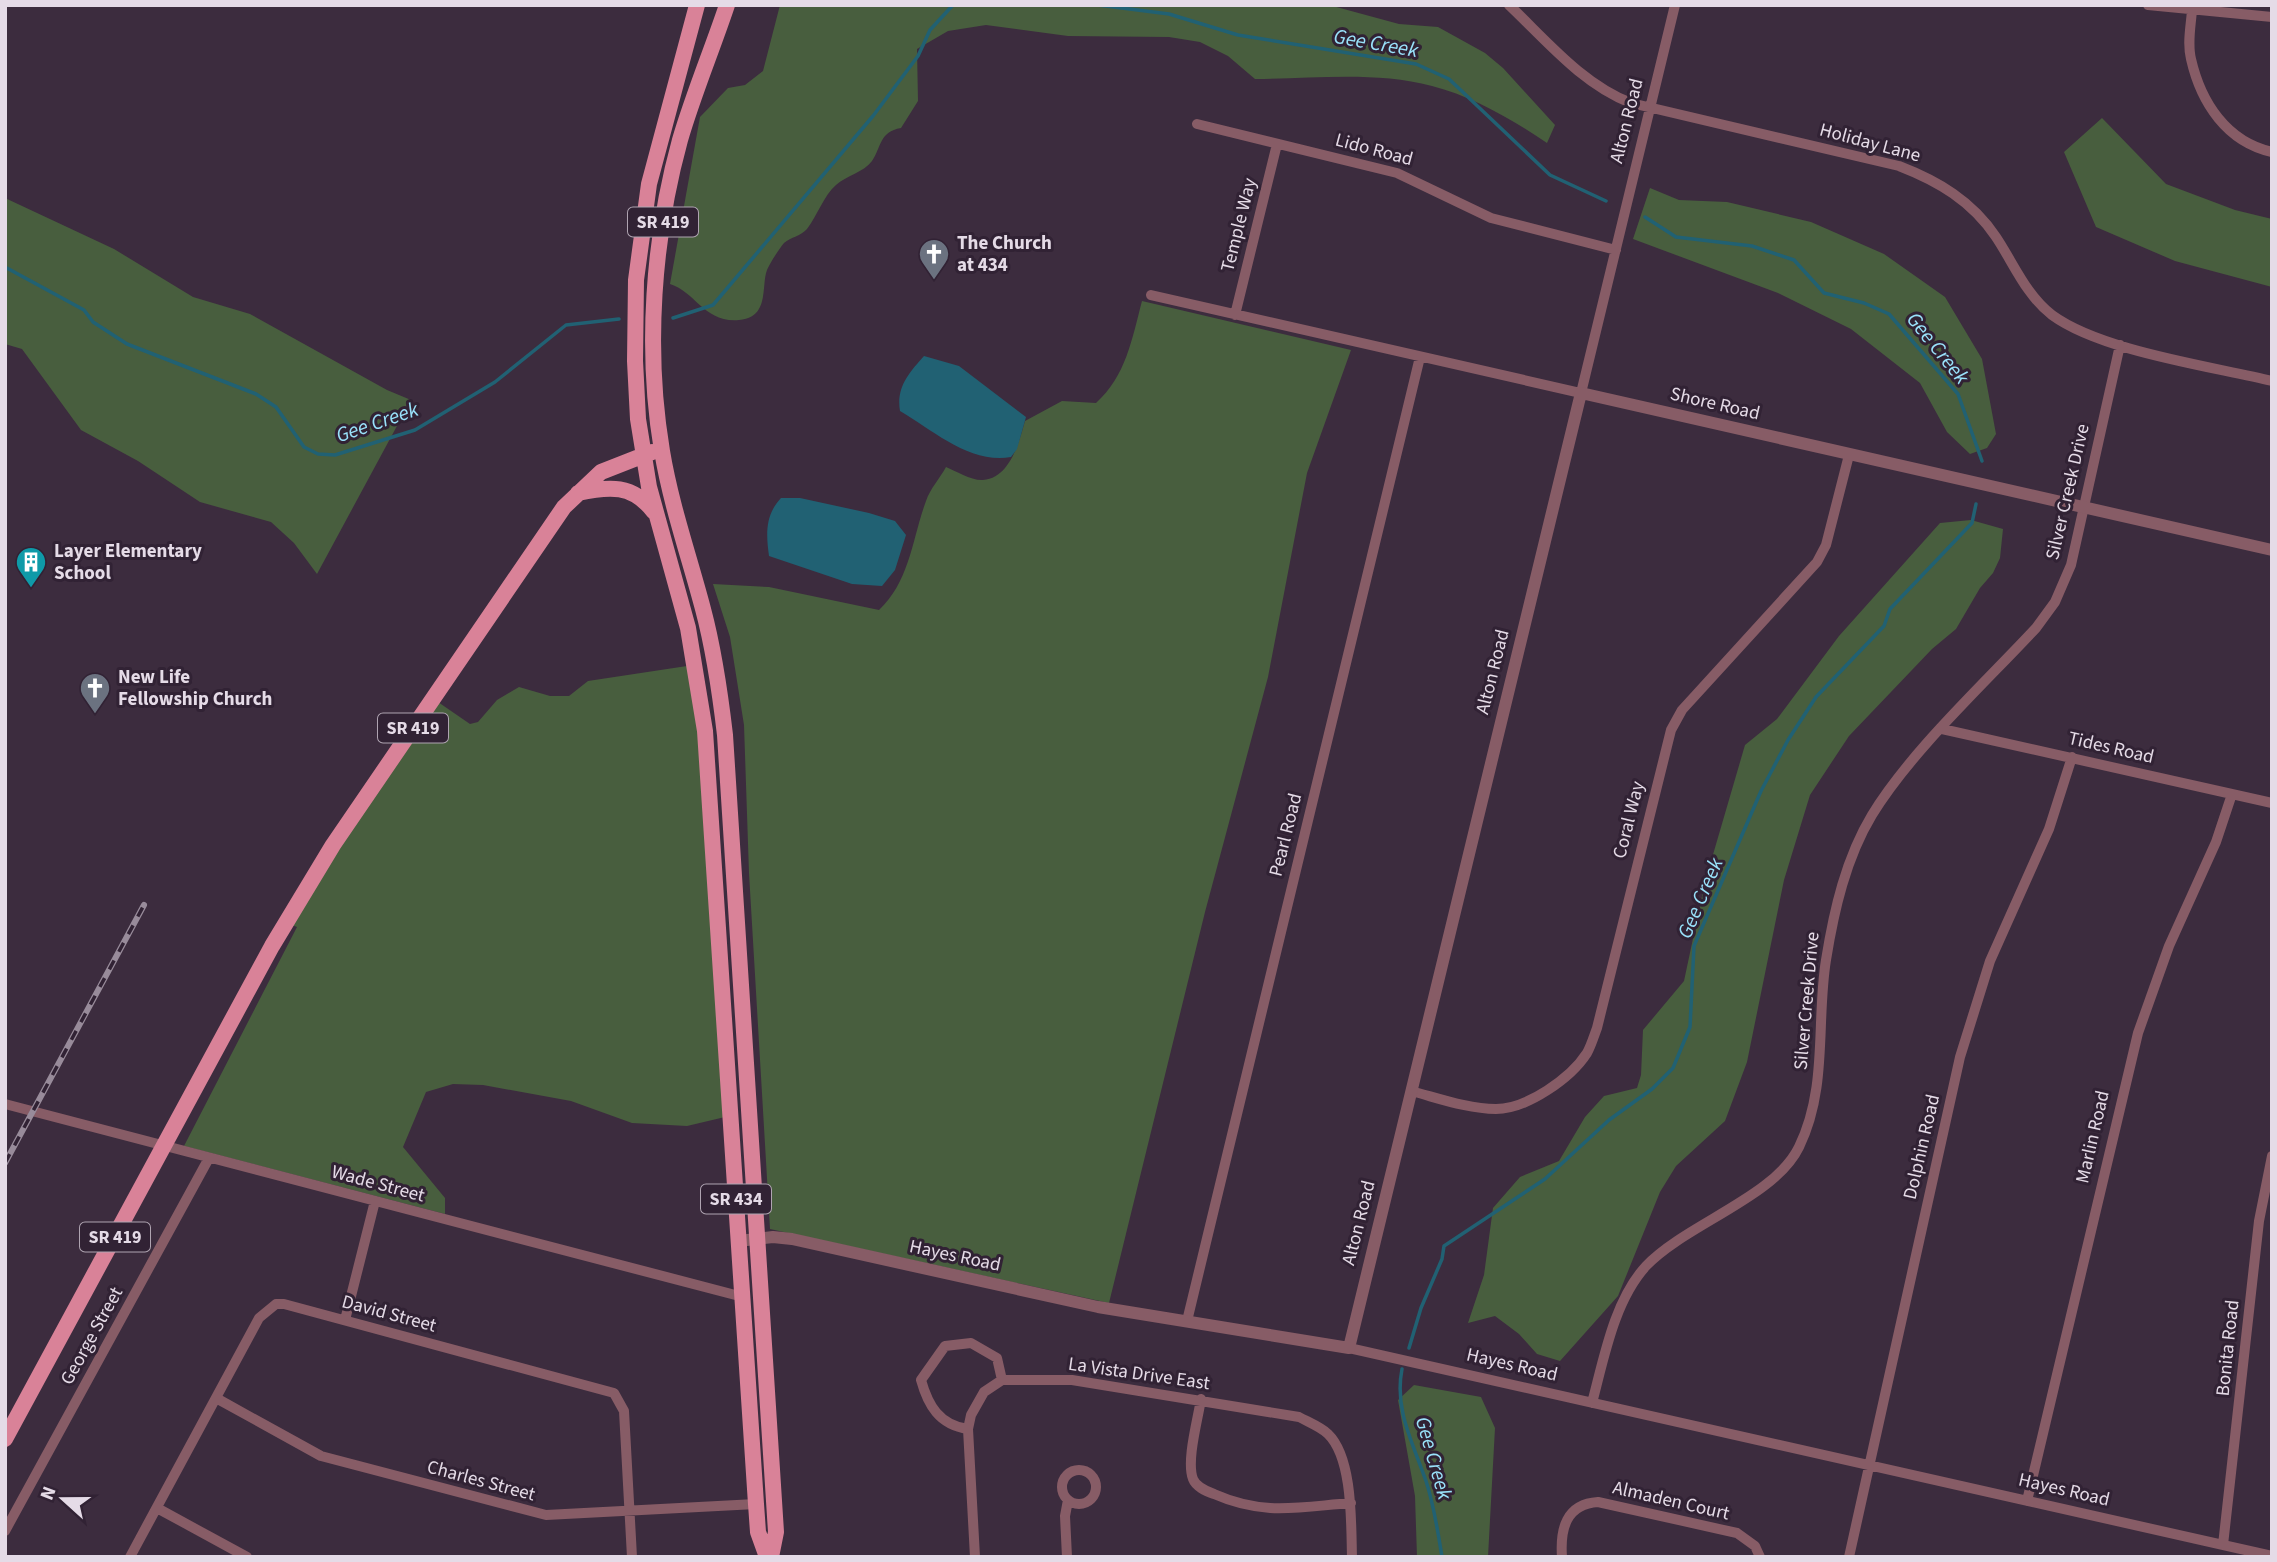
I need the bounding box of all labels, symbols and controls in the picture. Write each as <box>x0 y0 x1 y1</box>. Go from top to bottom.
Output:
water label: Gee Creek <box>1331 21 1422 65</box>
street label: Alton Road <box>1603 76 1651 166</box>
street label: Holiday Lane <box>1816 117 1924 169</box>
street label: Lido Road <box>1332 127 1416 173</box>
street label: Temple Way <box>1214 175 1264 275</box>
road number: SR 419 <box>628 208 698 236</box>
place label: The Church at 434 <box>957 230 1052 279</box>
church icon: The Church at 434 <box>917 237 951 281</box>
water label: Gee Creek <box>1899 305 1977 391</box>
street label: Shore Road <box>1668 381 1762 427</box>
water label: Gee Creek <box>332 394 423 450</box>
street label: Silver Creek Drive <box>2039 421 2097 563</box>
place label: Layer Elementary School <box>54 538 202 587</box>
building icon: Layer Elementary School <box>14 545 48 589</box>
street label: Alton Road <box>1469 627 1517 717</box>
place label: New Life Fellowship Church <box>118 664 272 713</box>
church icon: New Life Fellowship Church <box>78 671 112 715</box>
road number: SR 419 <box>378 714 448 742</box>
street label: Tides Road <box>2065 725 2157 771</box>
street label: Coral Way <box>1606 778 1652 861</box>
street label: Pearl Road <box>1263 790 1309 880</box>
water label: Gee Creek <box>1670 852 1731 943</box>
street label: Silver Creek Drive <box>1788 931 1826 1071</box>
street label: Marlin Road <box>2069 1088 2117 1186</box>
street label: Dolphin Road <box>1897 1092 1947 1202</box>
street label: Wade Street <box>328 1159 428 1210</box>
street label: Alton Road <box>1335 1178 1383 1268</box>
road number: SR 434 <box>701 1184 771 1214</box>
road number: SR 419 <box>80 1222 150 1252</box>
street label: Hayes Road <box>907 1233 1003 1279</box>
street label: George Street <box>54 1282 130 1390</box>
street label: David Street <box>339 1288 440 1340</box>
street label: Bonita Road <box>2210 1298 2246 1398</box>
street label: Hayes Road <box>1464 1341 1560 1389</box>
street label: La Vista Drive East <box>1067 1351 1212 1397</box>
water label: Gee Creek <box>1408 1413 1460 1504</box>
street label: Charles Street <box>424 1454 539 1509</box>
north arrow <box>28 1464 98 1534</box>
street label: Hayes Road <box>2016 1466 2112 1514</box>
street label: Almaden Court <box>1610 1474 1733 1528</box>
text: N <box>34 1483 63 1504</box>

